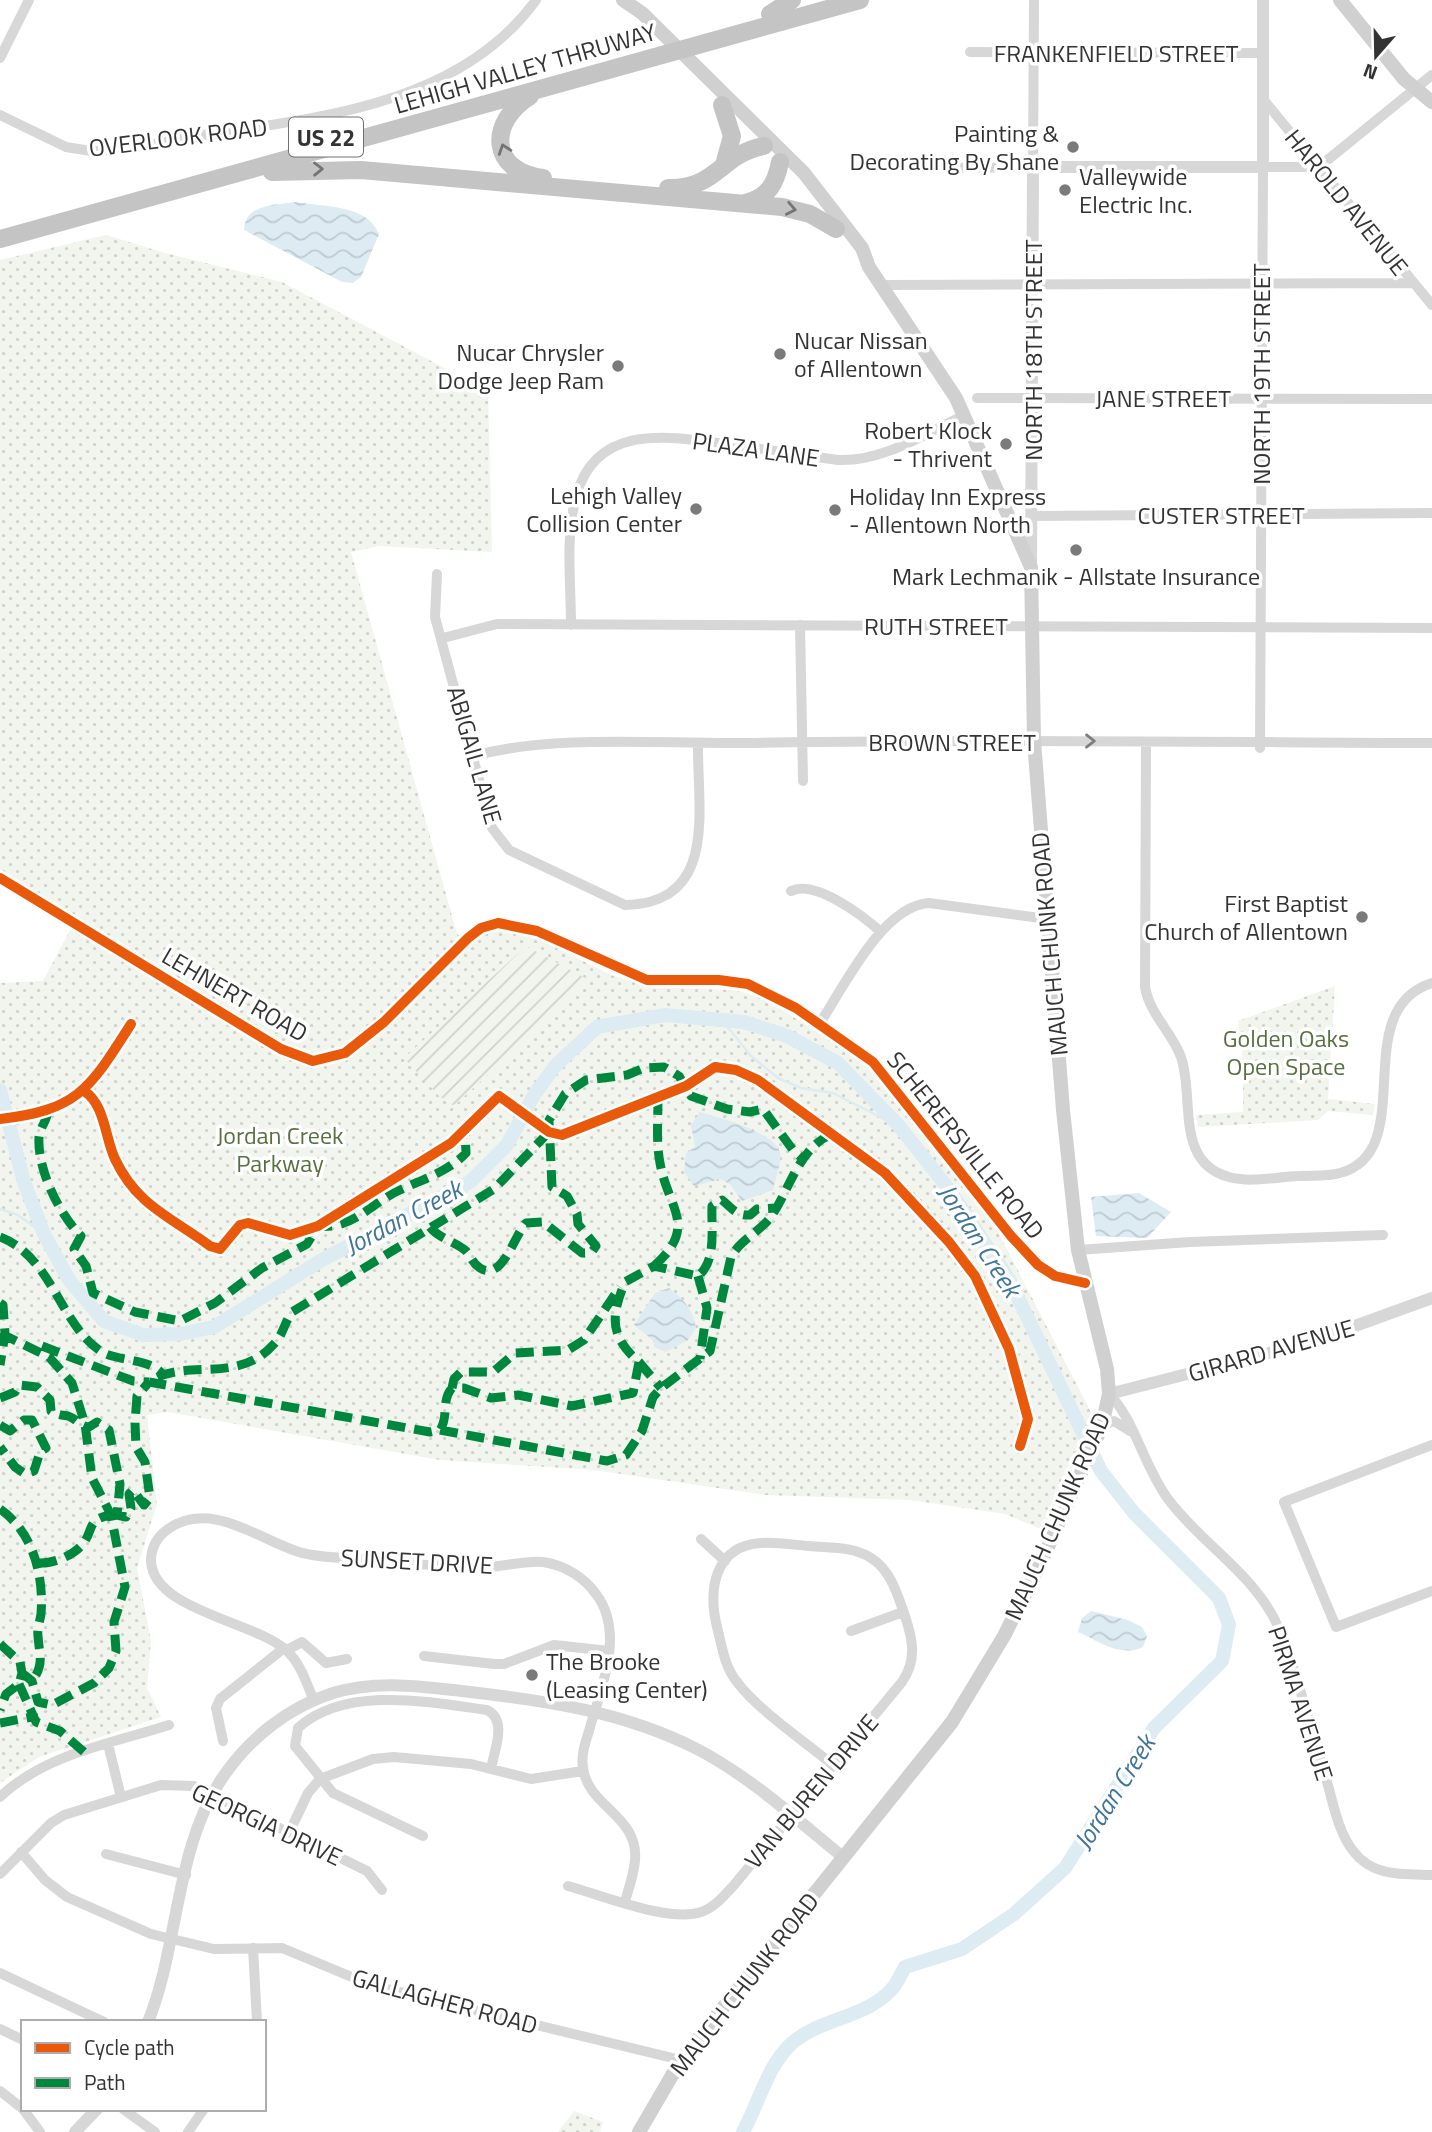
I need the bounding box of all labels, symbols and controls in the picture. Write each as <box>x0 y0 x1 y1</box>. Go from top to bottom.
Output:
street label: LEHIGH VALLEY THRUWAY <box>390 13 660 123</box>
north arrow <box>1341 21 1411 91</box>
street label: FRANKENFIELD STREET <box>994 35 1239 71</box>
text: N <box>1359 57 1381 88</box>
street label: OVERLOOK ROAD <box>87 108 269 166</box>
place label: Painting & Decorating By Shane <box>849 115 1059 179</box>
road number: US 22 <box>289 118 363 156</box>
street label: HAROLD AVENUE <box>1277 121 1417 283</box>
marker: Painting & Decorating By Shane <box>1065 139 1081 155</box>
one-way arrow <box>498 144 512 156</box>
place label: Valleywide Electric Inc. <box>1079 158 1193 222</box>
one-way arrow <box>314 161 324 177</box>
marker: Valleywide Electric Inc. <box>1057 182 1073 198</box>
one-way arrow <box>785 201 797 216</box>
street label: NORTH 18TH STREET <box>1015 239 1051 461</box>
street label: NORTH 19TH STREET <box>1243 263 1279 485</box>
place label: Nucar Nissan of Allentown <box>794 322 928 386</box>
place label: Nucar Chrysler Dodge Jeep Ram <box>438 334 604 398</box>
marker: Nucar Nissan of Allentown <box>772 346 788 362</box>
marker: Nucar Chrysler Dodge Jeep Ram <box>610 358 626 374</box>
street label: JANE STREET <box>1095 380 1231 416</box>
place label: Robert Klock - Thrivent <box>864 412 993 476</box>
street label: PLAZA LANE <box>690 422 822 476</box>
marker: Robert Klock - Thrivent <box>998 436 1014 452</box>
place label: Lehigh Valley Collision Center <box>526 477 682 541</box>
place label: Holiday Inn Express - Allentown North <box>849 478 1046 542</box>
street label: CUSTER STREET <box>1137 497 1305 533</box>
marker: Lehigh Valley Collision Center <box>688 501 704 517</box>
marker: Holiday Inn Express - Allentown North <box>827 502 843 518</box>
marker: Mark Lechmanik - Allstate Insurance <box>1068 542 1084 558</box>
place label: Mark Lechmanik - Allstate Insurance <box>892 558 1260 594</box>
street label: RUTH STREET <box>864 608 1008 644</box>
street label: ABIGAIL LANE <box>438 682 512 828</box>
street label: BROWN STREET <box>868 724 1036 760</box>
one-way arrow <box>1085 733 1095 749</box>
street label: MAUCH CHUNK ROAD <box>1021 831 1077 1057</box>
place label: First Baptist Church of Allentown <box>1144 885 1349 949</box>
marker: First Baptist Church of Allentown <box>1354 909 1370 925</box>
street label: LEHNERT ROAD <box>155 938 315 1050</box>
park label: Golden Oaks Open Space <box>1223 1020 1349 1084</box>
street label: SCHERERSVILLE ROAD <box>879 1043 1053 1247</box>
park label: Jordan Creek Parkway <box>216 1117 344 1181</box>
water label: Jordan Creek <box>337 1168 472 1264</box>
water label: Jordan Creek <box>929 1175 1033 1307</box>
street label: GIRARD AVENUE <box>1184 1309 1358 1391</box>
street label: MAUCH CHUNK ROAD <box>995 1406 1119 1626</box>
street label: SUNSET DRIVE <box>340 1539 494 1583</box>
street label: PIRMA AVENUE <box>1259 1621 1343 1785</box>
place label: The Brooke (Leasing Center) <box>546 1643 708 1707</box>
marker: The Brooke (Leasing Center) <box>524 1667 540 1683</box>
street label: VAN BUREN DRIVE <box>735 1706 887 1876</box>
water label: Jordan Creek <box>1063 1724 1166 1857</box>
street label: GEORGIA DRIVE <box>186 1773 348 1875</box>
street label: MAUCH CHUNK ROAD <box>661 1885 827 2083</box>
street label: GALLAGHER ROAD <box>348 1959 542 2043</box>
legend <box>21 2020 266 2111</box>
text: Cycle path <box>84 2031 175 2063</box>
text: Path <box>84 2066 126 2098</box>

